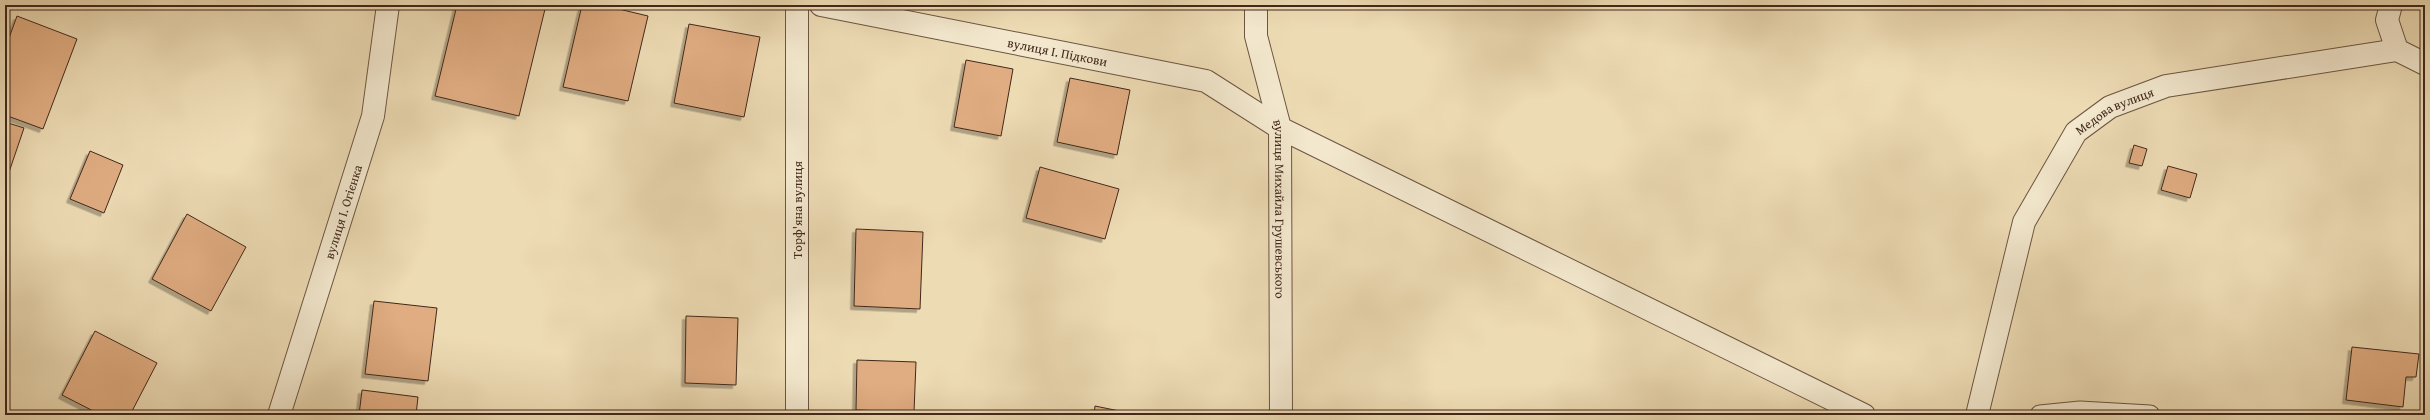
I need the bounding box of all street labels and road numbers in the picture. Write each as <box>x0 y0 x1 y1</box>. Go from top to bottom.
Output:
street label: вулиця І. Підкови <box>1006 33 1109 71</box>
street label: Медова вулиця <box>2071 82 2157 140</box>
street label: вулиця Михайла Грушевського <box>1268 117 1290 299</box>
street label: Торф'яна вулиця <box>788 161 807 259</box>
street label: вулиця І. Огієнка <box>320 162 367 262</box>

